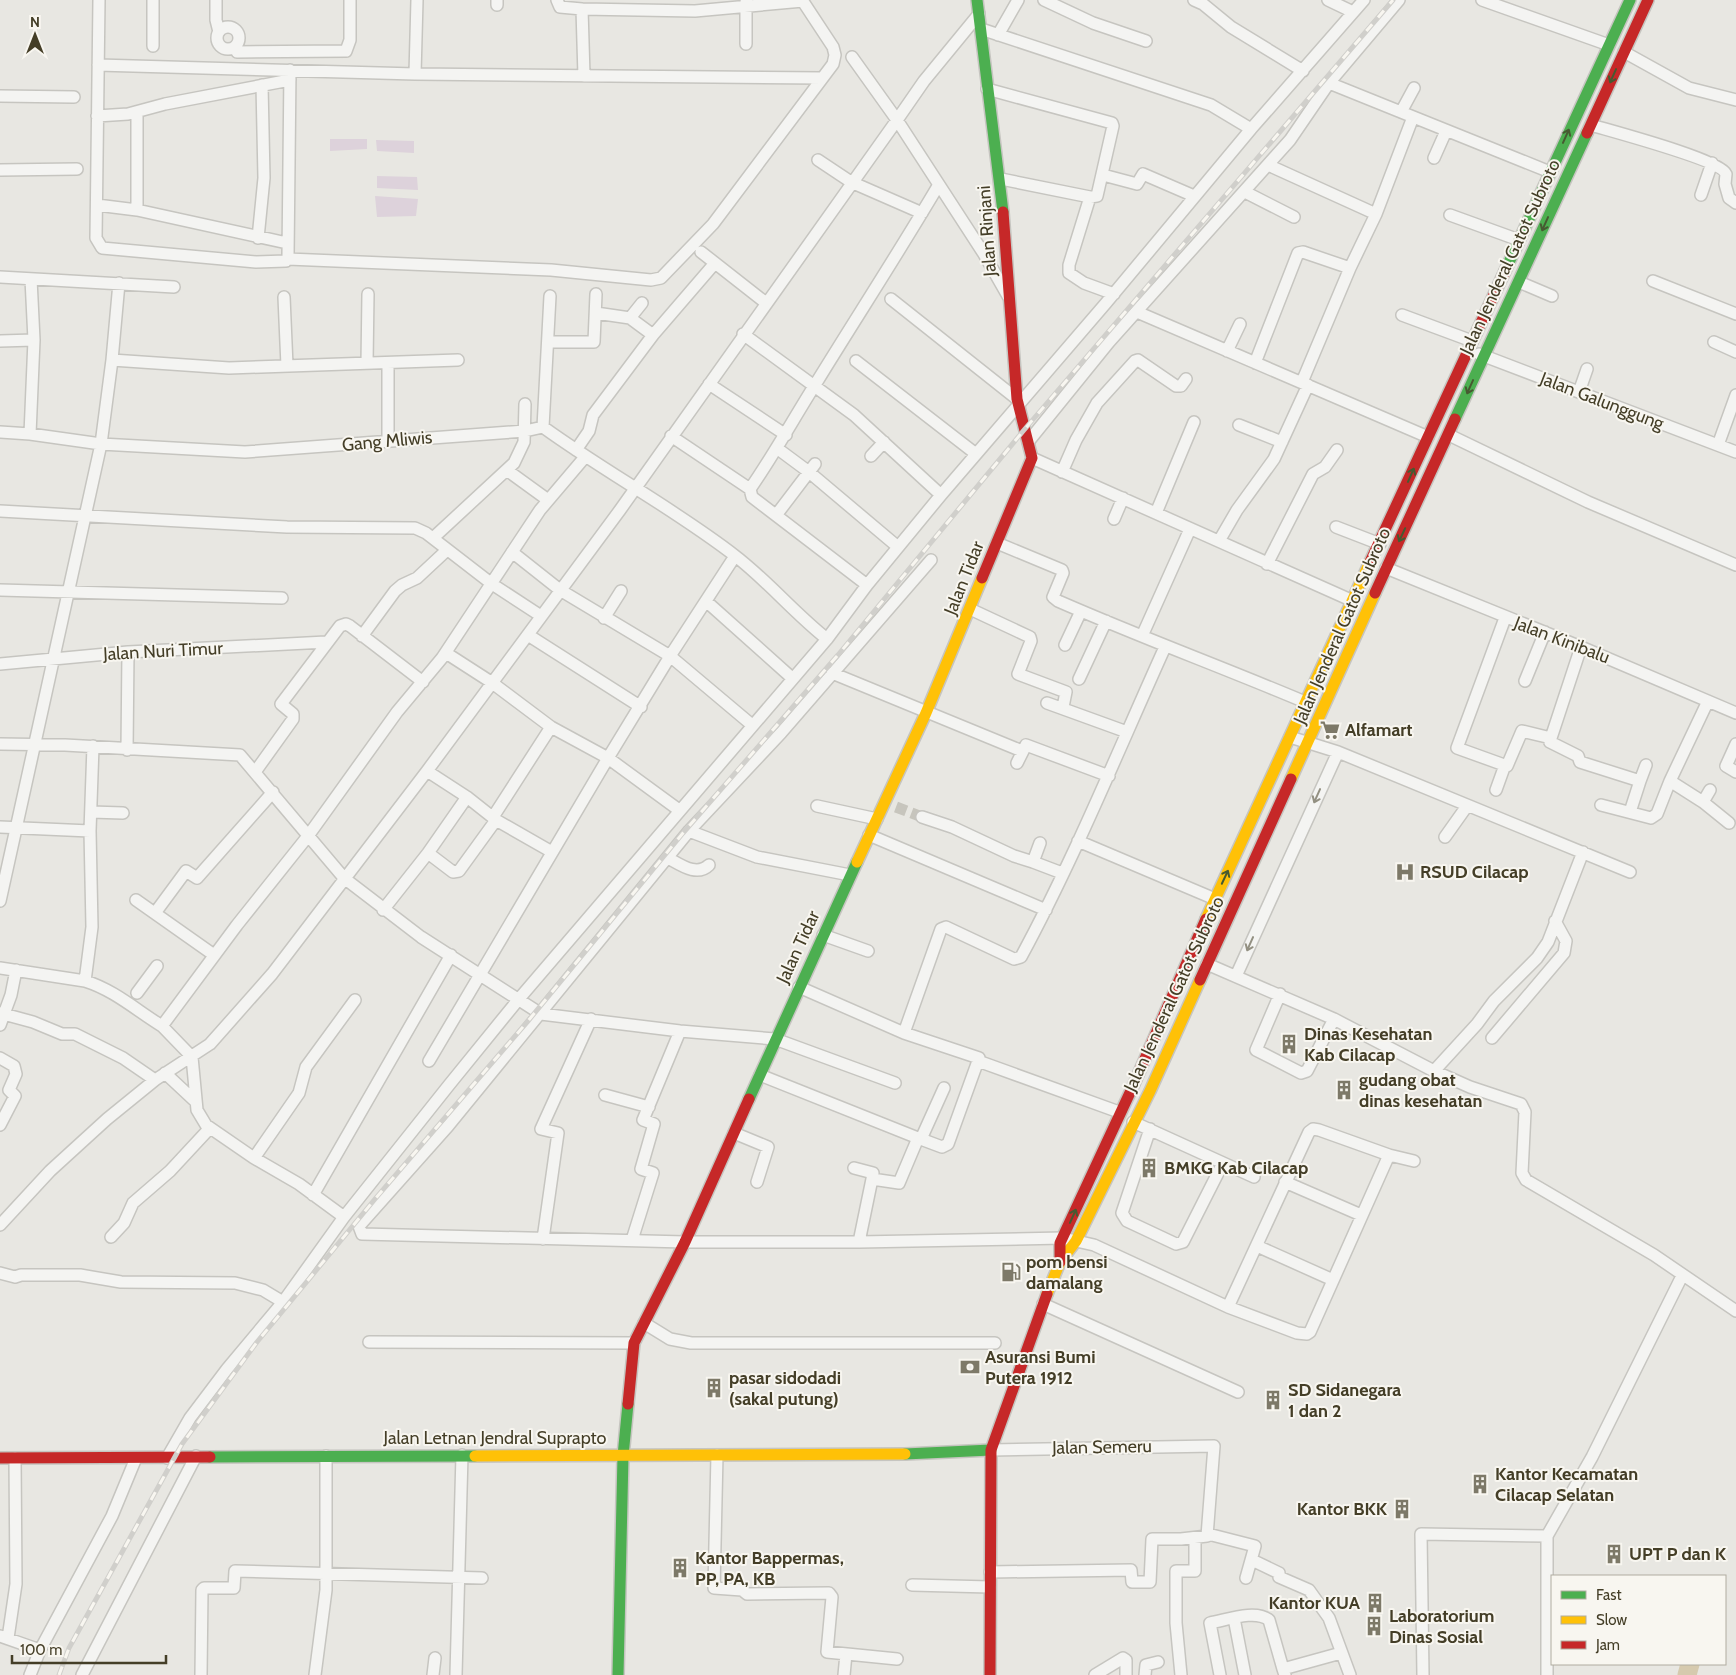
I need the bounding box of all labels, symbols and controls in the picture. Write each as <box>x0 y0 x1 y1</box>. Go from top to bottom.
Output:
north arrow <box>10 10 60 60</box>
text: N <box>30 13 40 31</box>
one-way arrow <box>1608 68 1618 83</box>
one-way arrow <box>1562 129 1572 144</box>
street label: Jalan Jenderal Gatot Subroto <box>1455 156 1565 359</box>
street label: Jalan Rinjani <box>973 185 1001 278</box>
one-way arrow <box>1540 216 1550 231</box>
street label: Jalan Galunggung <box>1536 367 1668 435</box>
one-way arrow <box>1465 379 1475 394</box>
street label: Gang Mliwis <box>341 426 433 456</box>
one-way arrow <box>1407 468 1417 483</box>
street label: Jalan Jenderal Gatot Subroto <box>1288 524 1395 729</box>
one-way arrow <box>1397 527 1407 542</box>
street label: Jalan Tidar <box>939 538 989 619</box>
street label: Jalan Kinibalu <box>1510 611 1613 668</box>
street label: Jalan Nuri Timur <box>102 637 224 665</box>
supermarket icon: Alfamart <box>1319 719 1341 741</box>
place label: Alfamart <box>1345 719 1413 741</box>
one-way arrow <box>1311 788 1321 803</box>
hospital icon: RSUD Cilacap <box>1394 861 1416 883</box>
place label: RSUD Cilacap <box>1420 861 1528 883</box>
one-way arrow <box>1221 869 1231 884</box>
street label: Jalan Jenderal Gatot Subroto <box>1119 893 1229 1096</box>
street label: Jalan Tidar <box>771 907 825 988</box>
one-way arrow <box>1245 936 1255 951</box>
place label: Dinas Kesehatan Kab Cilacap <box>1304 1023 1432 1066</box>
building icon: Dinas Kesehatan Kab Cilacap <box>1278 1033 1300 1055</box>
place label: gudang obat dinas kesehatan <box>1359 1069 1483 1112</box>
building icon: gudang obat dinas kesehatan <box>1333 1079 1355 1101</box>
building icon: BMKG Kab Cilacap <box>1138 1157 1160 1179</box>
place label: BMKG Kab Cilacap <box>1164 1157 1308 1179</box>
one-way arrow <box>1068 1209 1078 1224</box>
place label: pom bensi damalang <box>1026 1251 1108 1294</box>
fuel station icon: pom bensi damalang <box>1000 1261 1022 1283</box>
place label: Asuransi Bumi Putera 1912 <box>985 1346 1096 1389</box>
bank icon: Asuransi Bumi Putera 1912 <box>959 1356 981 1378</box>
place label: pasar sidodadi (sakal putung) <box>729 1367 841 1410</box>
building icon: pasar sidodadi (sakal putung) <box>703 1377 725 1399</box>
place label: SD Sidanegara 1 dan 2 <box>1288 1379 1401 1422</box>
building icon: SD Sidanegara 1 dan 2 <box>1262 1389 1284 1411</box>
street label: Jalan Letnan Jendral Suprapto <box>383 1427 607 1449</box>
street label: Jalan Semeru <box>1051 1435 1152 1459</box>
place label: Kantor Kecamatan Cilacap Selatan <box>1495 1463 1638 1506</box>
building icon: Kantor Kecamatan Cilacap Selatan <box>1469 1473 1491 1495</box>
place label: Kantor BKK <box>1297 1498 1388 1520</box>
building icon: Kantor BKK <box>1391 1498 1413 1520</box>
building icon: UPT P dan K <box>1603 1543 1625 1565</box>
place label: UPT P dan K <box>1629 1543 1727 1565</box>
place label: Kantor Bappermas, PP, PA, KB <box>695 1547 844 1590</box>
building icon: Kantor Bappermas, PP, PA, KB <box>669 1557 691 1579</box>
legend <box>1551 1575 1726 1665</box>
text: Fast <box>1596 1586 1621 1604</box>
place label: Kantor KUA <box>1268 1592 1361 1614</box>
building icon: Kantor KUA <box>1364 1592 1386 1614</box>
place label: Laboratorium Dinas Sosial <box>1389 1605 1494 1648</box>
text: Slow <box>1596 1611 1627 1629</box>
building icon: Laboratorium Dinas Sosial <box>1363 1615 1385 1637</box>
scale bar <box>12 1632 166 1664</box>
text: Jam <box>1595 1636 1620 1654</box>
text: 100 m <box>20 1641 62 1659</box>

